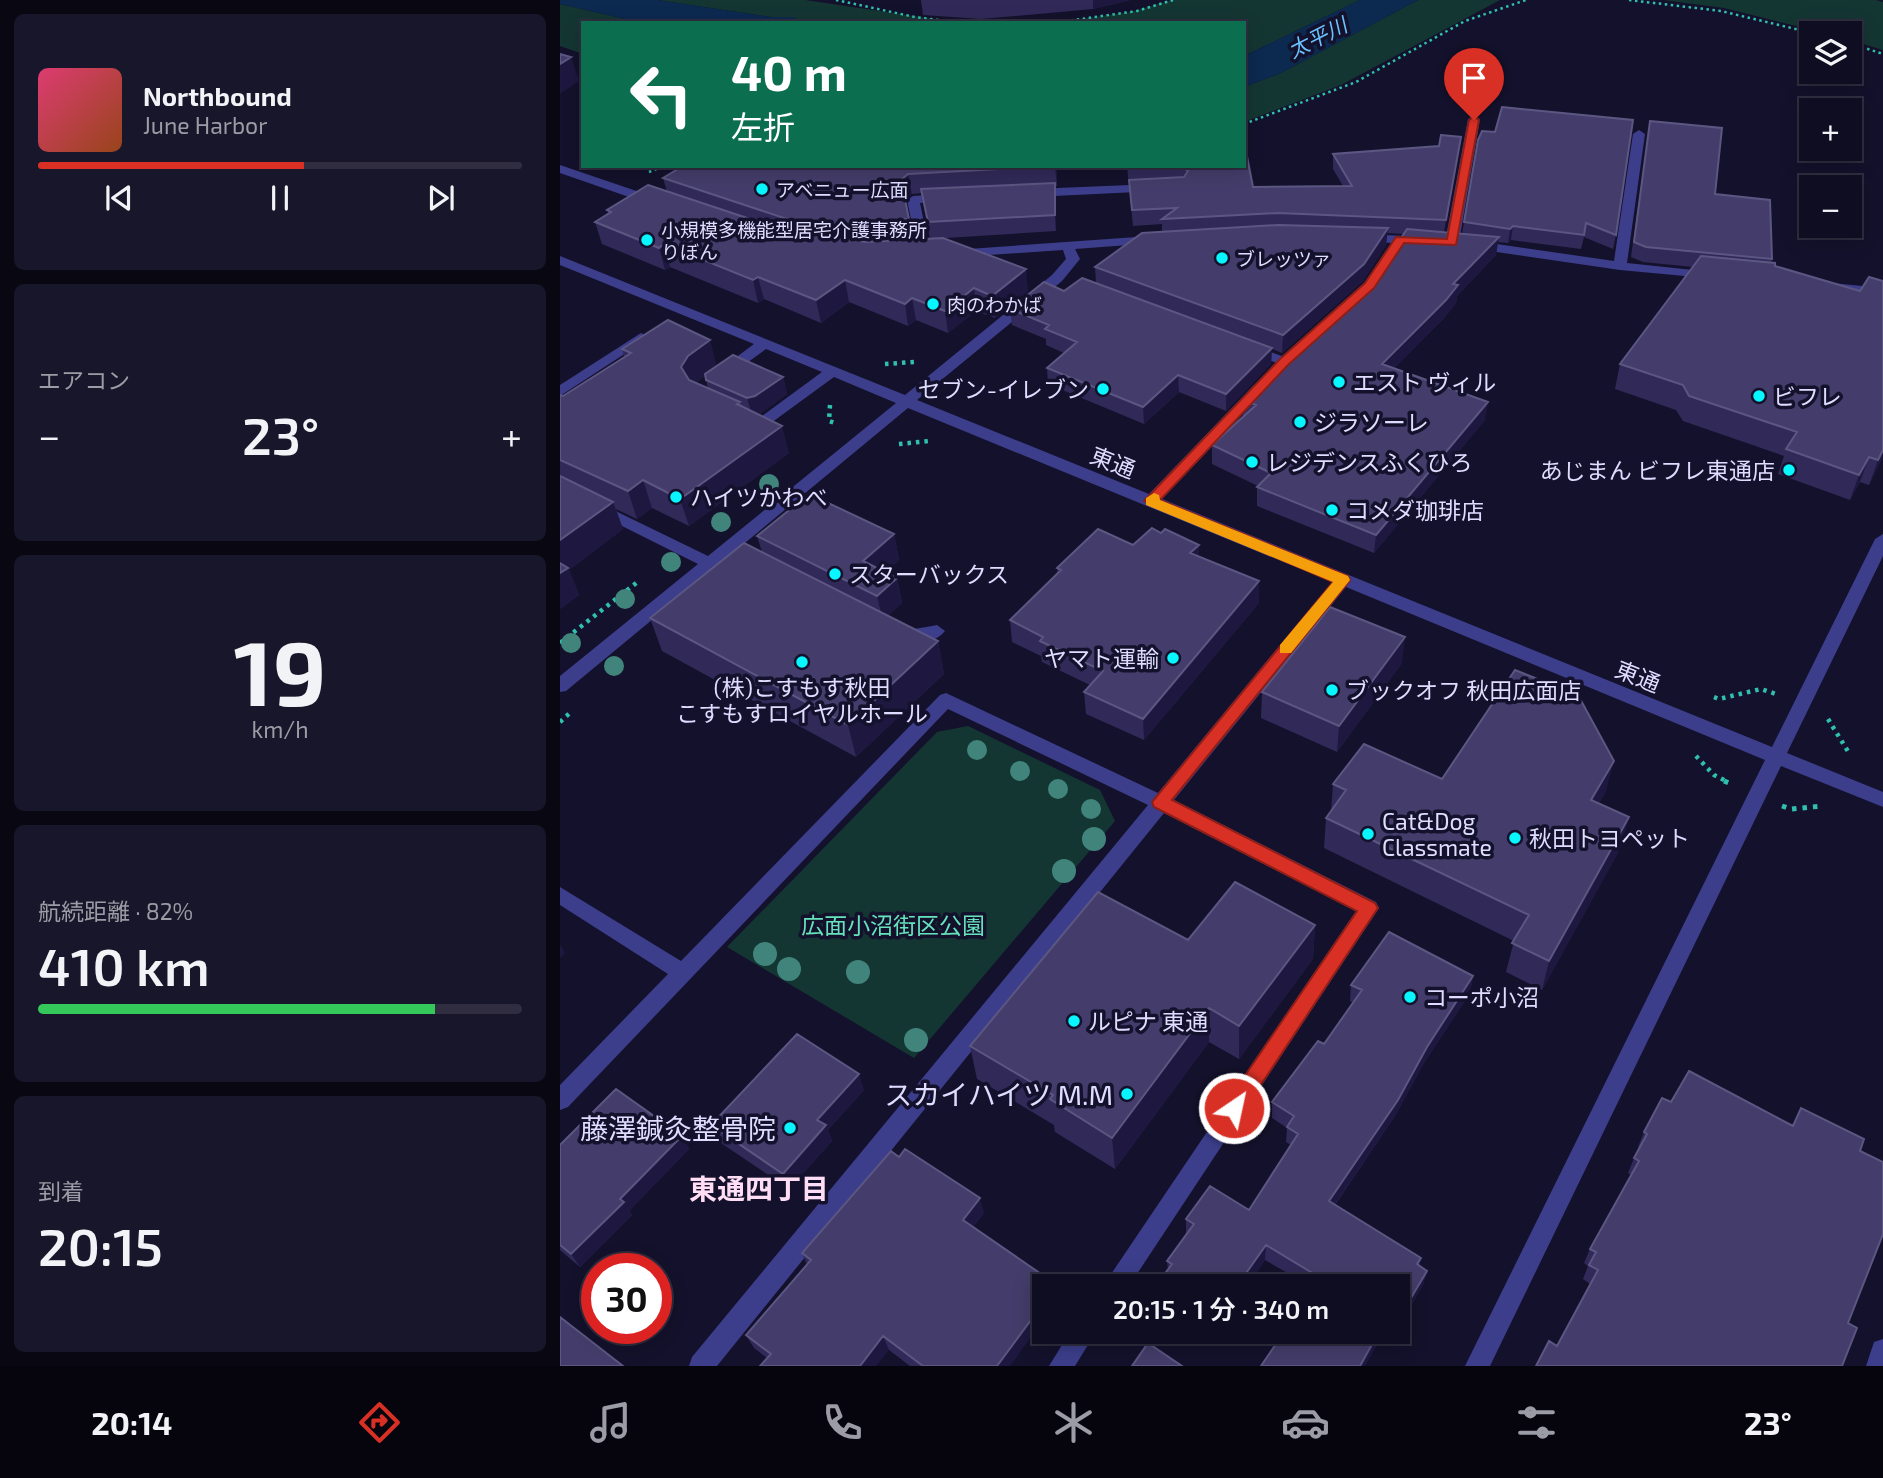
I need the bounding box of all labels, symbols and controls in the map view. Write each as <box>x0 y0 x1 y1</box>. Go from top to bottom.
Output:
water label: 太平川 <box>1283 11 1353 62</box>
map controls <box>1799 21 1862 238</box>
button: layers <box>1799 21 1862 84</box>
text: 40 m <box>731 42 847 101</box>
pin <box>1444 48 1504 120</box>
icon: left <box>616 49 707 140</box>
icon: arrive <box>1455 59 1493 97</box>
text: Northbound <box>143 80 292 111</box>
button: + <box>1799 98 1862 161</box>
text: 左折 <box>731 107 795 145</box>
text: June Harbor <box>143 111 267 139</box>
button: − <box>1799 175 1862 238</box>
place label: アベニュー広面 <box>776 178 909 201</box>
icon: previous <box>100 179 138 217</box>
icon: pause <box>261 179 299 217</box>
icon: next <box>422 179 460 217</box>
marker: アベニュー広面 <box>754 181 770 197</box>
place label: 小規模多機能型居宅介護事務所 りぼん <box>661 218 927 263</box>
marker: 小規模多機能型居宅介護事務所 りぼん <box>639 232 655 248</box>
place label: ブレッツァ <box>1236 247 1331 270</box>
marker: ブレッツァ <box>1214 250 1230 266</box>
place label: 肉のわかば <box>947 293 1042 316</box>
marker: 肉のわかば <box>925 296 941 312</box>
text: エアコン <box>38 366 130 394</box>
place label: エスト ヴィル <box>1353 368 1496 396</box>
marker: エスト ヴィル <box>1331 374 1347 390</box>
place label: セブン-イレブン <box>918 375 1089 403</box>
marker: セブン-イレブン <box>1095 381 1111 397</box>
place label: ビフレ <box>1773 382 1842 410</box>
marker: ビフレ <box>1751 388 1767 404</box>
text: 23° <box>242 403 319 465</box>
place label: ジラソーレ <box>1314 408 1429 436</box>
text: − <box>38 412 60 458</box>
text: + <box>501 412 522 458</box>
marker: ジラソーレ <box>1292 414 1308 430</box>
street label: 東通 <box>1086 440 1140 484</box>
place label: レジデンスふくひろ <box>1266 448 1473 476</box>
marker: レジデンスふくひろ <box>1244 454 1260 470</box>
place label: あじまん ビフレ東通店 <box>1540 456 1775 484</box>
marker: あじまん ビフレ東通店 <box>1781 462 1797 478</box>
place label: ハイツかわべ <box>690 483 828 511</box>
marker: ハイツかわべ <box>668 489 684 505</box>
place label: コメダ珈琲店 <box>1346 496 1484 524</box>
marker: コメダ珈琲店 <box>1324 502 1340 518</box>
place label: スターバックス <box>849 560 1009 588</box>
marker: スターバックス <box>827 566 843 582</box>
text: 19 <box>233 615 327 724</box>
place label: ヤマト運輸 <box>1044 644 1159 672</box>
marker: ヤマト運輸 <box>1165 650 1181 666</box>
marker: (株)こすもす秋田 こすもすロイヤルホール <box>794 654 810 670</box>
street label: 東通 <box>1611 654 1665 698</box>
place label: (株)こすもす秋田 こすもすロイヤルホール <box>676 673 928 727</box>
place label: ブックオフ 秋田広面店 <box>1346 676 1581 704</box>
marker: ブックオフ 秋田広面店 <box>1324 682 1340 698</box>
text: km/h <box>251 715 309 743</box>
place label: Cat&Dog Classmate <box>1382 807 1492 861</box>
place label: 秋田トヨペット <box>1529 824 1690 852</box>
marker: Cat&Dog Classmate <box>1360 826 1376 842</box>
marker: 秋田トヨペット <box>1507 830 1523 846</box>
text: 航続距離 · 82% <box>38 897 193 925</box>
park label: 広面小沼街区公園 <box>801 911 985 939</box>
text: 410 km <box>38 934 210 996</box>
place label: コーポ小沼 <box>1424 983 1539 1011</box>
marker: コーポ小沼 <box>1402 989 1418 1005</box>
place label: ルピナ 東通 <box>1088 1007 1208 1035</box>
marker: ルピナ 東通 <box>1066 1013 1082 1029</box>
position arrow <box>1197 1071 1271 1145</box>
place label: スカイハイツ M.M <box>884 1077 1113 1111</box>
marker: スカイハイツ M.M <box>1119 1086 1135 1102</box>
place label: 藤澤鍼灸整骨院 <box>580 1111 776 1145</box>
marker: 藤澤鍼灸整骨院 <box>782 1120 798 1136</box>
district label: 東通四丁目 <box>689 1171 829 1205</box>
text: 到着 <box>38 1177 84 1205</box>
text: 20:15 <box>38 1214 163 1276</box>
speed limit sign: 30 <box>581 1253 672 1344</box>
text: 20:15 · 1 分 · 340 m <box>1113 1293 1329 1324</box>
icon: directions <box>355 1398 404 1447</box>
icon: music <box>586 1398 635 1447</box>
icon: phone <box>818 1398 867 1447</box>
icon: climate <box>1049 1398 1098 1447</box>
icon: car <box>1281 1398 1330 1447</box>
icon: filters <box>1512 1398 1561 1447</box>
text: 20:14 <box>91 1403 172 1441</box>
text: 23° <box>1744 1403 1792 1441</box>

